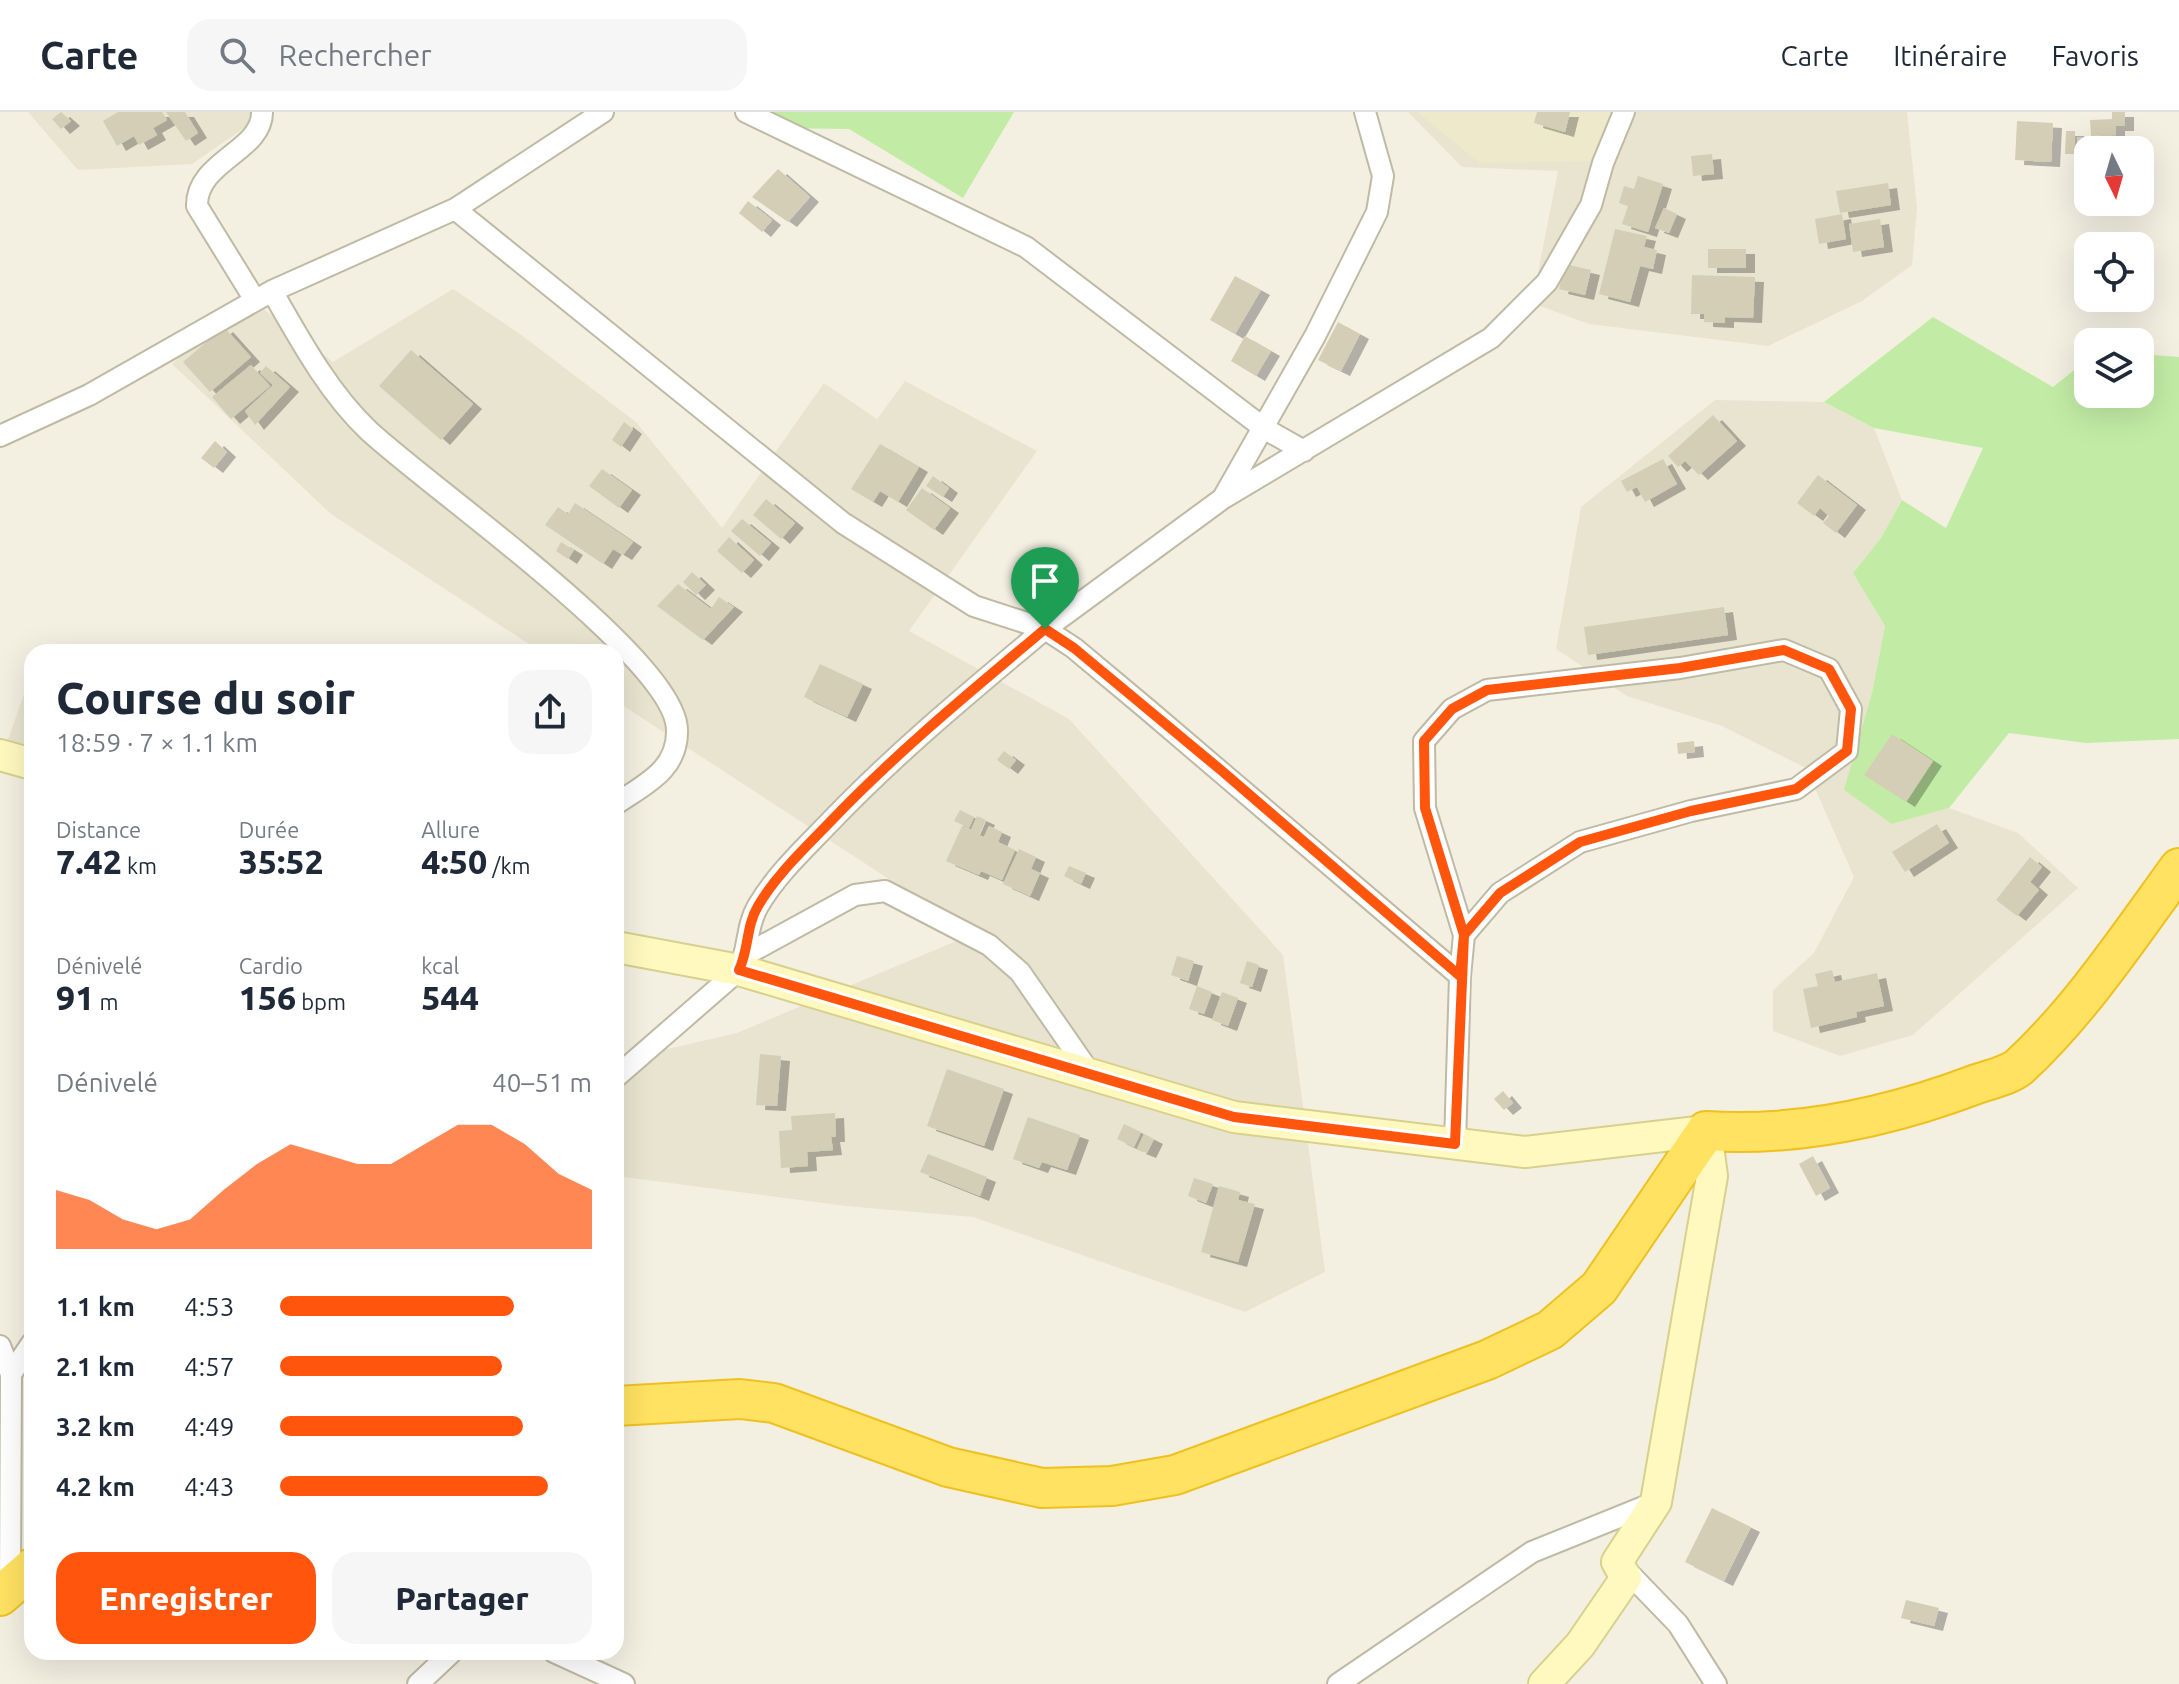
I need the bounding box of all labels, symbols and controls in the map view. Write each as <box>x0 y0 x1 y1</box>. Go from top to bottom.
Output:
search box <box>187 19 747 91</box>
icon: search <box>215 33 259 77</box>
text: Carte <box>40 34 139 76</box>
text: Rechercher <box>279 38 432 72</box>
text: Carte <box>1781 40 1849 71</box>
text: Itinéraire <box>1893 40 2007 71</box>
text: Favoris <box>2051 40 2139 71</box>
north arrow <box>2074 136 2154 216</box>
map controls <box>2074 136 2154 408</box>
button: locate <box>2074 232 2154 312</box>
button: layers <box>2074 328 2154 408</box>
pin <box>1011 547 1079 629</box>
icon: arrive <box>1023 559 1067 603</box>
button: share <box>508 670 592 754</box>
text: Course du soir <box>56 673 355 722</box>
text: 18:59 · 7 × 1.1 km <box>56 728 258 757</box>
text: Distance <box>56 817 141 842</box>
text: Durée <box>239 817 299 842</box>
text: Allure <box>421 817 480 842</box>
text: 7.42 <box>56 842 122 880</box>
text: 35:52 <box>239 842 324 880</box>
text: 4:50 <box>421 842 487 880</box>
text: km <box>122 853 157 878</box>
text: /km <box>487 853 531 878</box>
text: Dénivelé <box>56 953 142 978</box>
text: Cardio <box>239 953 303 978</box>
text: kcal <box>421 953 459 978</box>
text: 91 <box>56 978 94 1016</box>
text: 156 <box>239 978 296 1016</box>
text: 544 <box>421 978 479 1016</box>
text: m <box>94 989 118 1014</box>
text: bpm <box>296 989 346 1014</box>
text: Dénivelé <box>56 1068 158 1097</box>
text: 40–51 m <box>492 1068 592 1097</box>
text: 1.1 km <box>56 1292 135 1321</box>
text: 4:53 <box>184 1292 234 1321</box>
text: 2.1 km <box>56 1352 135 1381</box>
text: 4:57 <box>184 1352 234 1381</box>
text: 3.2 km <box>56 1412 135 1441</box>
text: 4:49 <box>184 1412 234 1441</box>
text: 4.2 km <box>56 1472 135 1501</box>
text: 4:43 <box>184 1472 234 1501</box>
button: Enregistrer <box>56 1552 316 1644</box>
button: Partager <box>332 1552 592 1644</box>

